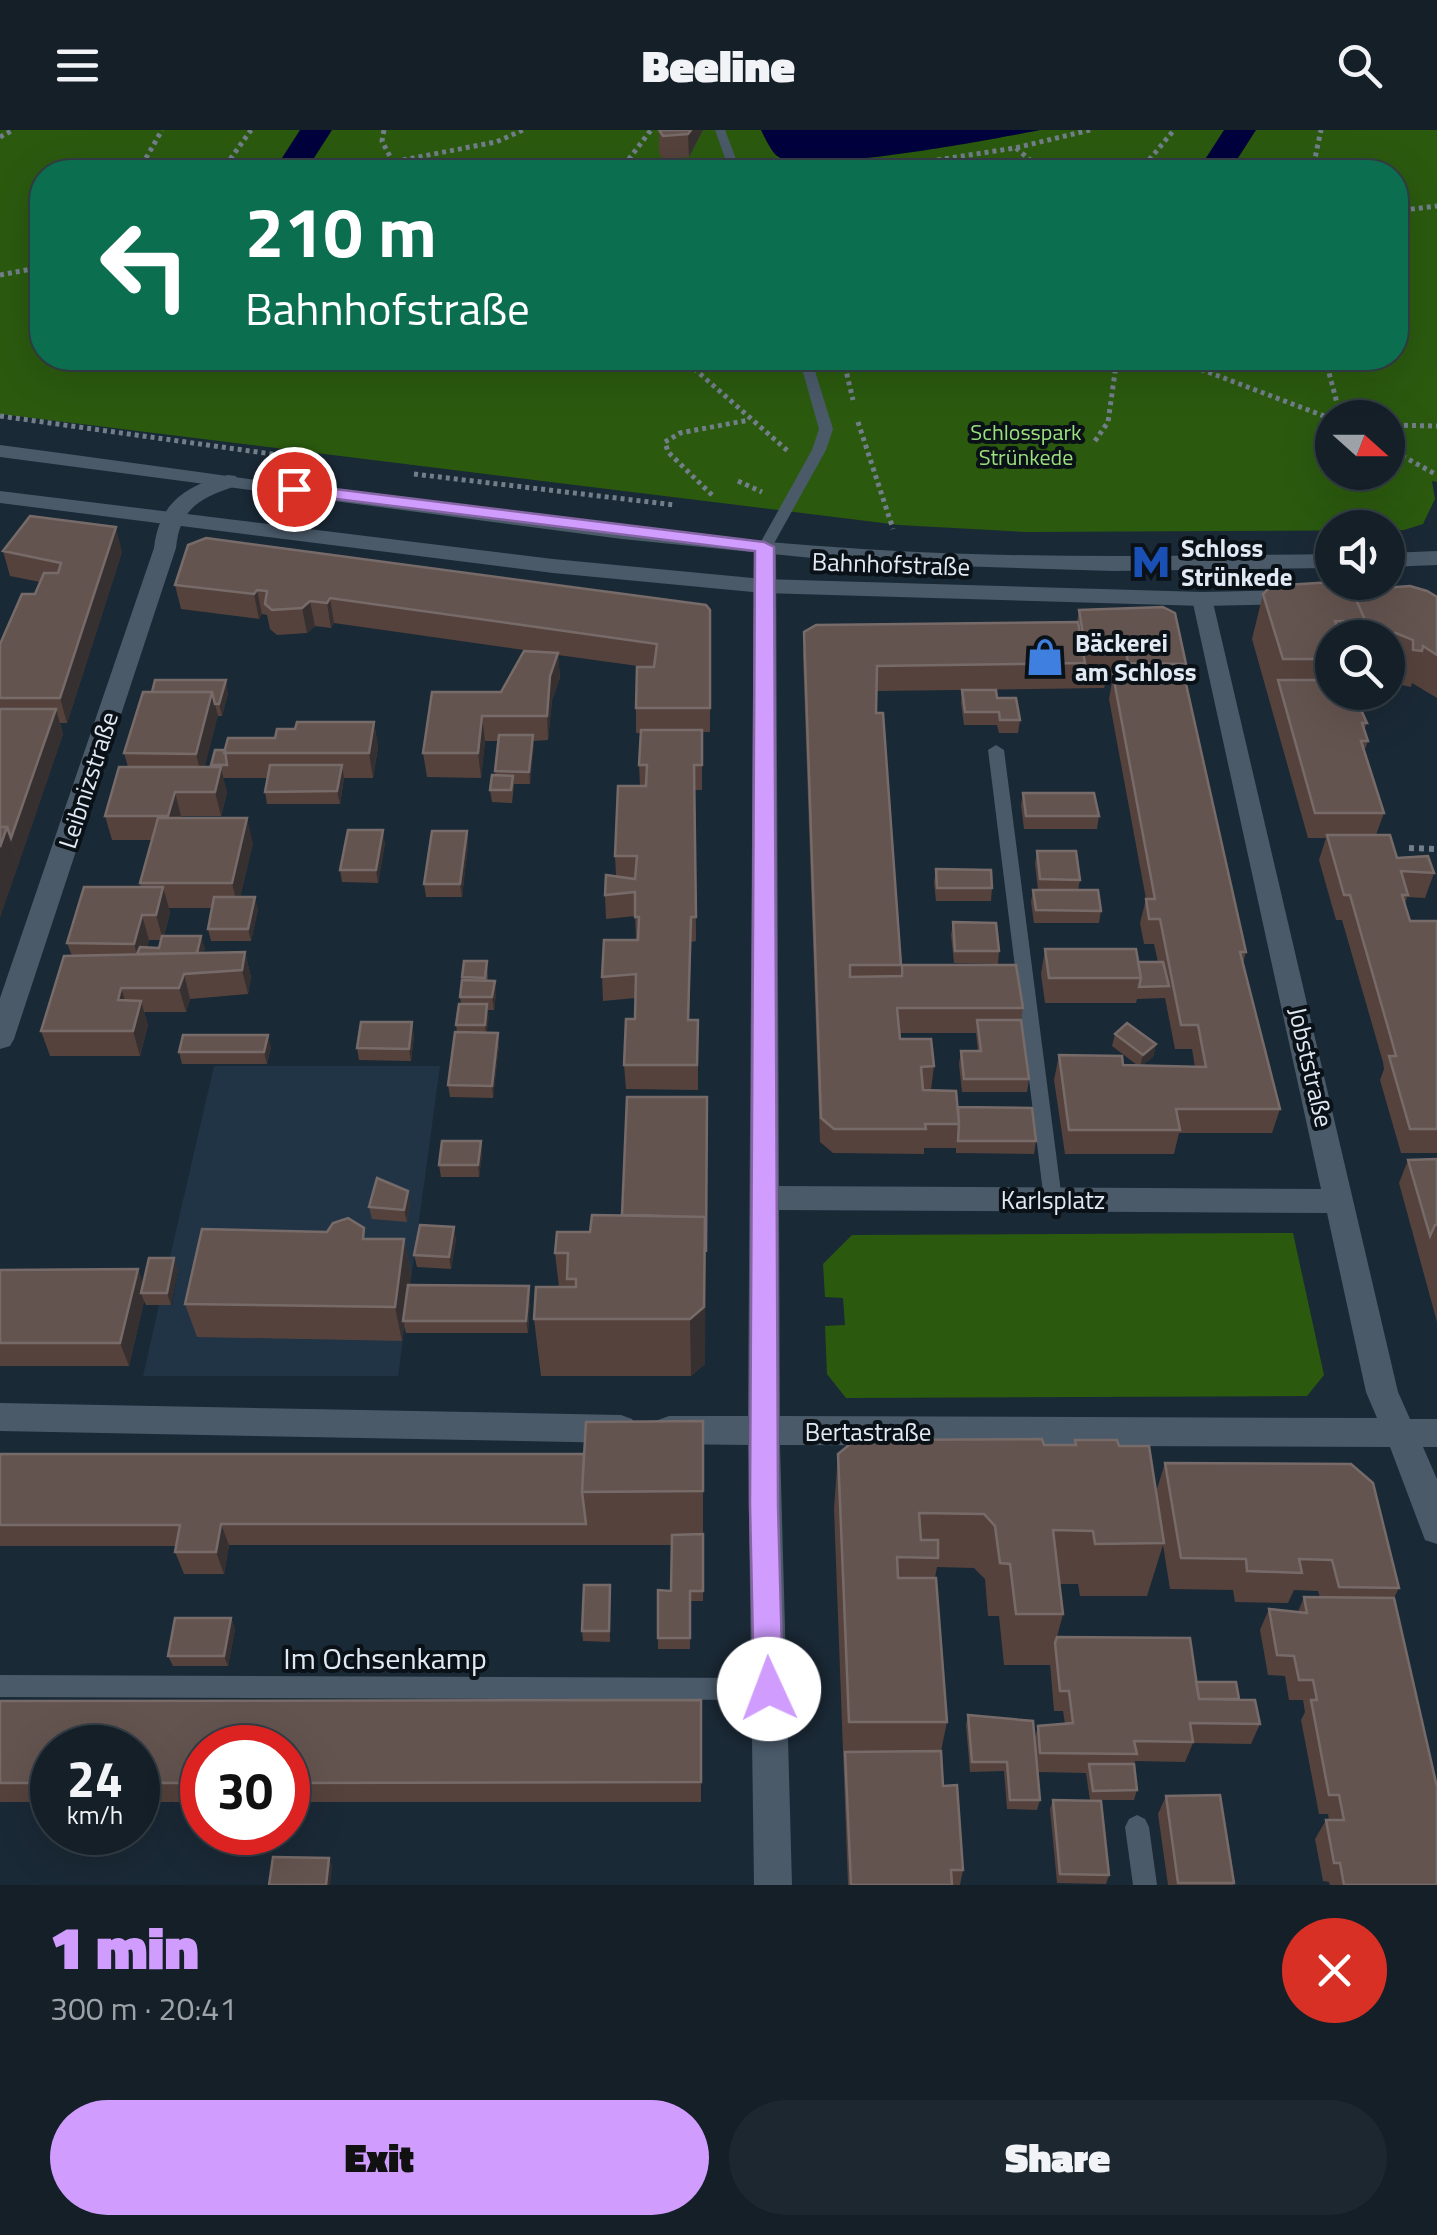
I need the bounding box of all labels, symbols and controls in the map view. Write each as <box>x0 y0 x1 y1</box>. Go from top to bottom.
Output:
text: Beeline <box>642 31 795 99</box>
icon: menu <box>50 38 105 93</box>
icon: search <box>1332 38 1387 93</box>
text: 210 m <box>245 178 437 284</box>
icon: left <box>80 200 210 330</box>
text: Bahnhofstraße <box>245 274 530 342</box>
north arrow <box>1315 400 1405 490</box>
map controls <box>1315 400 1405 710</box>
park label: Schlosspark Strünkede <box>970 415 1082 474</box>
pin <box>252 447 337 532</box>
icon: arrive <box>267 462 322 517</box>
button: sound <box>1315 510 1405 600</box>
place label: Schloss Strünkede <box>1181 529 1292 596</box>
metro station icon: Schloss Strünkede <box>1130 541 1172 583</box>
street label: Bahnhofstraße <box>811 542 971 586</box>
button: search <box>1315 620 1405 710</box>
place label: Bäckerei am Schloss <box>1075 624 1196 691</box>
shop icon: Bäckerei am Schloss <box>1024 636 1066 678</box>
street label: Leibnizstraße <box>48 707 128 853</box>
street label: Jobststraße <box>1279 1003 1343 1131</box>
street label: Karlsplatz <box>1001 1181 1105 1219</box>
street label: Bertastraße <box>805 1413 931 1451</box>
street label: Im Ochsenkamp <box>283 1635 487 1681</box>
position arrow <box>717 1637 821 1741</box>
speed limit sign: 30 <box>180 1725 310 1855</box>
text: 24 <box>67 1740 123 1816</box>
text: km/h <box>67 1796 123 1834</box>
text: 1 min <box>50 1901 199 1992</box>
button: close <box>1282 1918 1387 2023</box>
text: 300 m · 20:41 <box>50 1984 237 2032</box>
button: Exit <box>50 2100 709 2215</box>
button: Share <box>729 2100 1387 2215</box>

